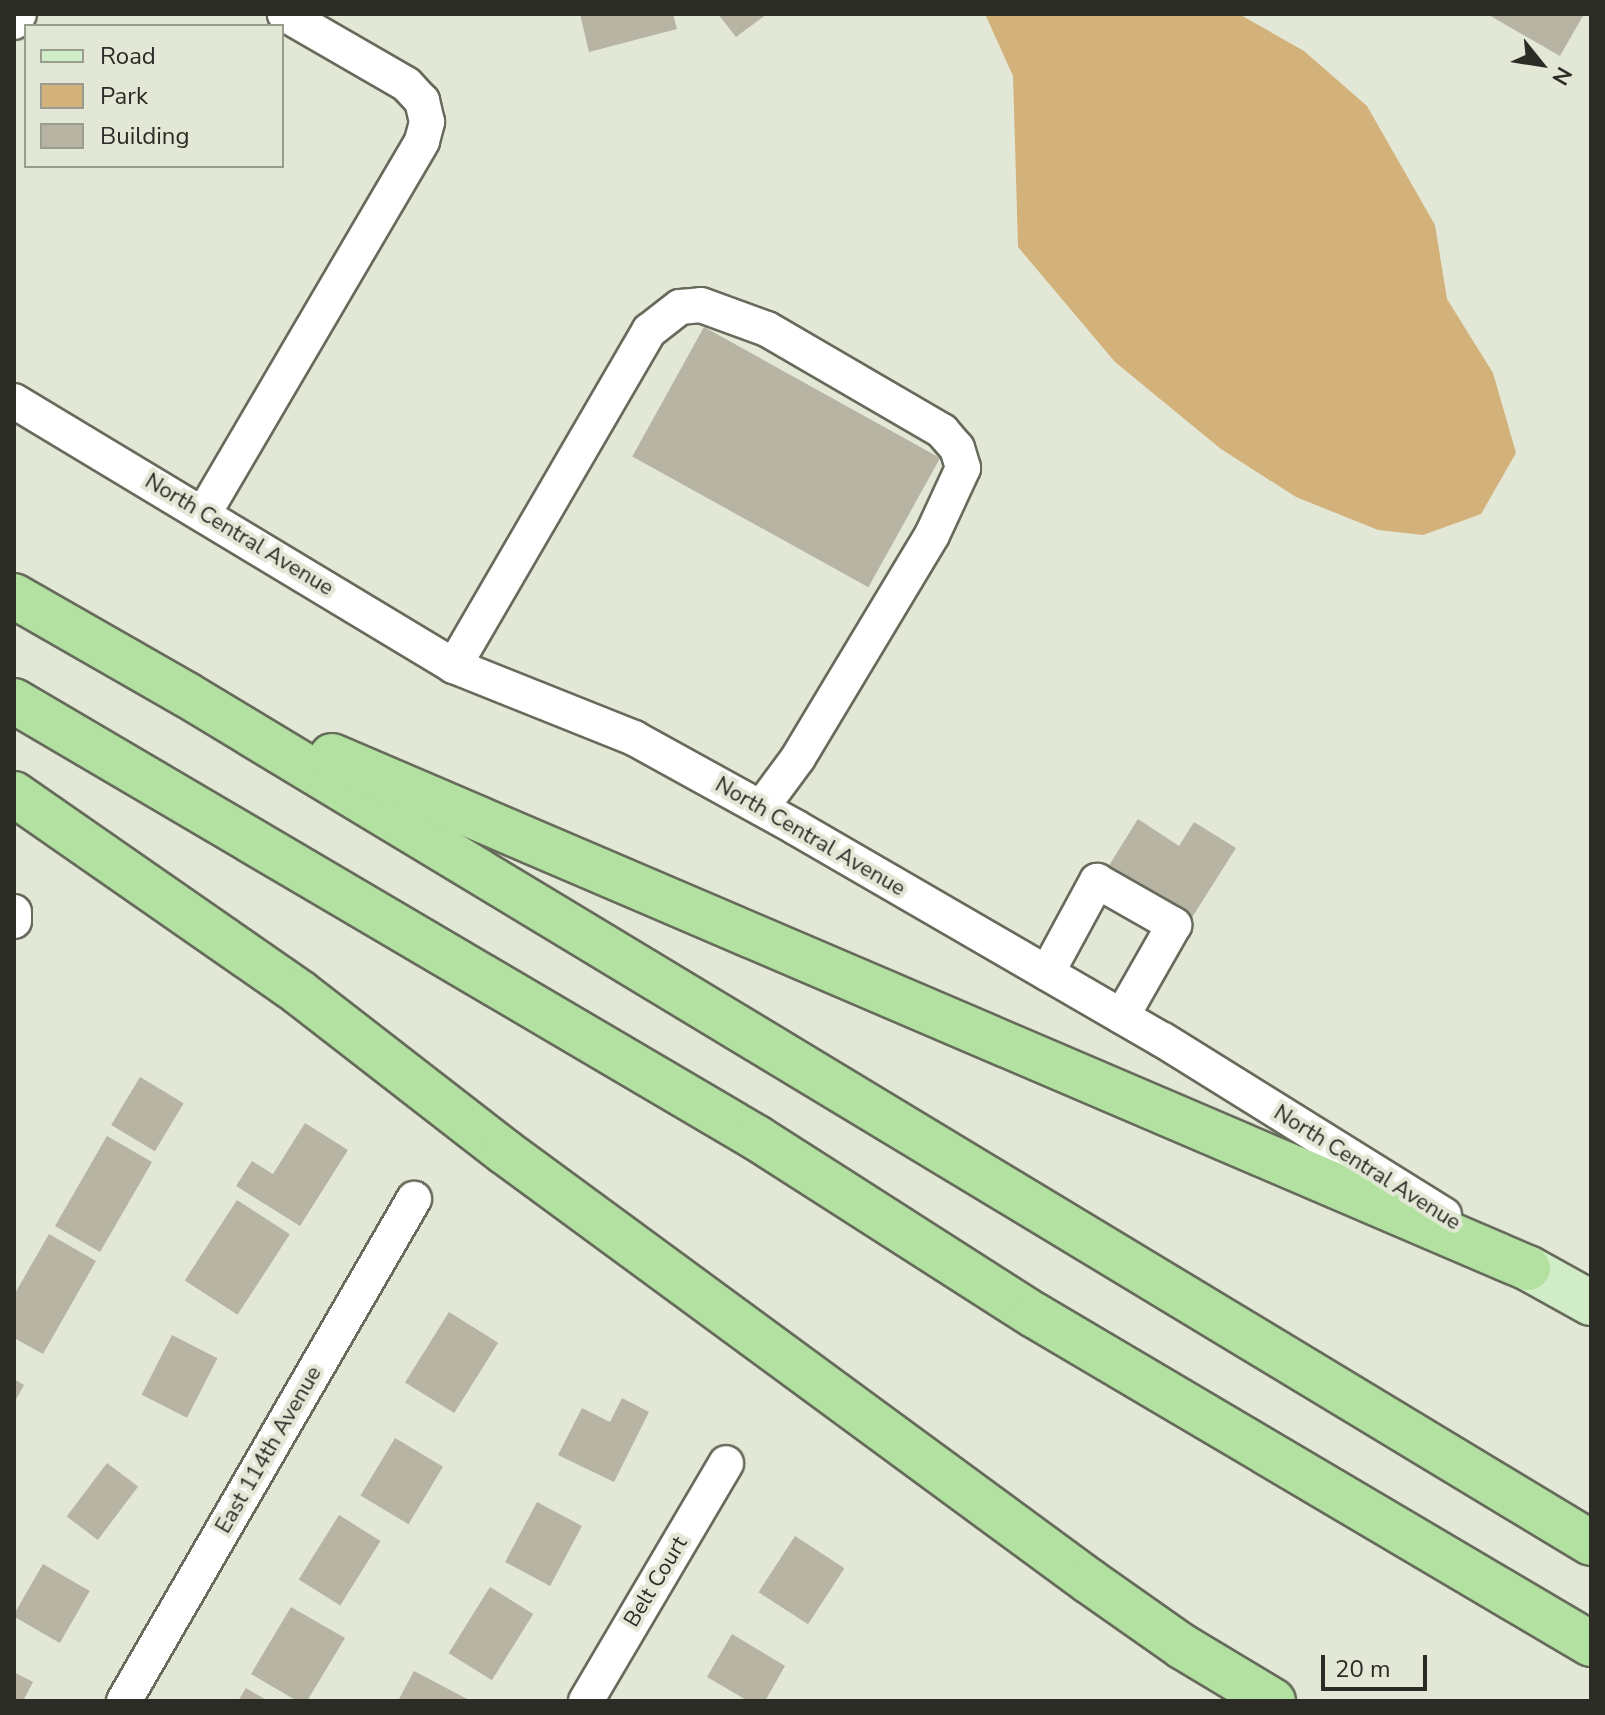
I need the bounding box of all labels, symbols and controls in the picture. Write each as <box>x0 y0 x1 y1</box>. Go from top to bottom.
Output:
legend <box>24 24 284 168</box>
north arrow <box>1501 24 1581 104</box>
text: Road <box>100 40 156 72</box>
text: N <box>1545 61 1579 91</box>
text: Park <box>100 80 148 112</box>
text: Building <box>100 120 190 152</box>
street label: North Central Avenue <box>140 468 338 602</box>
street label: North Central Avenue <box>710 772 910 902</box>
street label: North Central Avenue <box>1269 1100 1465 1236</box>
street label: East 114th Avenue <box>210 1362 328 1538</box>
street label: Belt Court <box>619 1532 693 1632</box>
scale bar <box>1325 1639 1431 1689</box>
text: 20 m <box>1335 1653 1391 1685</box>

